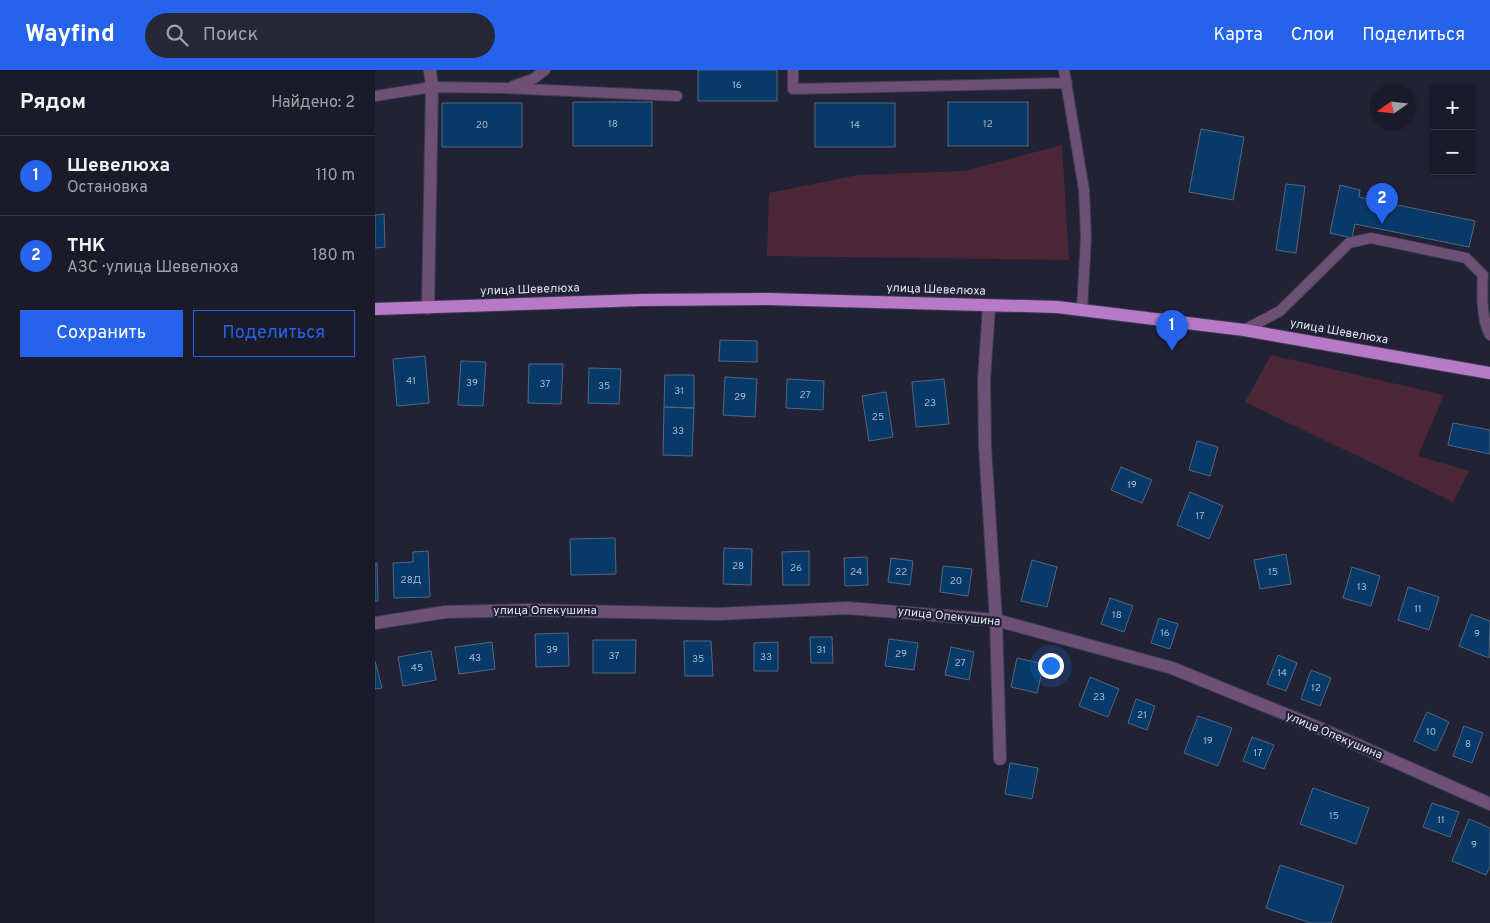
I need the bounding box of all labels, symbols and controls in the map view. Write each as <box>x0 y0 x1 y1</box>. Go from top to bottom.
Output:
search box <box>145 13 495 58</box>
text: Wayfind <box>25 20 115 50</box>
icon: search <box>163 21 191 49</box>
text: Поиск <box>203 23 258 47</box>
text: Карта <box>1213 24 1263 47</box>
text: Слои <box>1291 24 1334 47</box>
text: Поделиться <box>1362 24 1465 47</box>
house number: 16 <box>732 79 742 92</box>
north arrow <box>1370 85 1415 130</box>
map controls <box>1430 85 1475 175</box>
button: + <box>1430 85 1475 130</box>
text: Рядом <box>20 89 86 116</box>
text: Найдено: 2 <box>271 93 355 113</box>
house number: 18 <box>608 118 618 131</box>
house number: 12 <box>983 118 993 131</box>
house number: 20 <box>476 119 488 132</box>
house number: 14 <box>850 119 860 132</box>
button: − <box>1430 130 1475 175</box>
text: Шевелюха <box>67 154 170 178</box>
text: 1 <box>33 166 39 186</box>
text: 110 m <box>315 166 355 186</box>
text: Остановка <box>67 178 148 198</box>
pin: 2 <box>1366 183 1398 224</box>
text: ТНК <box>67 234 106 258</box>
text: 2 <box>31 246 41 266</box>
text: 180 m <box>312 246 355 266</box>
text: АЗС · улица Шевелюха <box>67 258 238 278</box>
street label: улица Шевелюха <box>480 280 580 300</box>
street label: улица Шевелюха <box>886 280 986 300</box>
button: Сохранить <box>20 310 183 357</box>
button: Поделиться <box>193 310 355 357</box>
pin: 1 <box>1156 310 1188 351</box>
street label: улица Шевелюха <box>1289 315 1389 349</box>
house number: 41 <box>406 375 416 388</box>
house number: 39 <box>466 377 478 390</box>
house number: 37 <box>539 378 551 391</box>
house number: 35 <box>598 380 610 393</box>
house number: 31 <box>674 385 684 398</box>
house number: 27 <box>799 389 811 402</box>
house number: 29 <box>734 391 746 404</box>
house number: 23 <box>924 397 936 410</box>
house number: 25 <box>872 411 884 424</box>
house number: 33 <box>672 425 684 438</box>
house number: 19 <box>1127 479 1137 492</box>
house number: 17 <box>1196 510 1204 523</box>
house number: 28 <box>732 560 744 573</box>
house number: 26 <box>790 562 802 575</box>
house number: 24 <box>850 566 862 579</box>
house number: 22 <box>895 566 907 579</box>
house number: 15 <box>1268 566 1278 579</box>
house number: 28Д <box>401 574 422 587</box>
house number: 20 <box>950 575 962 588</box>
house number: 13 <box>1357 581 1367 594</box>
street label: улица Опекушина <box>493 603 597 619</box>
house number: 11 <box>1414 603 1422 616</box>
street label: улица Опекушина <box>897 604 1001 630</box>
house number: 18 <box>1112 609 1122 622</box>
house number: 16 <box>1160 627 1170 640</box>
house number: 9 <box>1474 628 1480 641</box>
house number: 39 <box>546 644 558 657</box>
house number: 31 <box>816 644 826 657</box>
house number: 29 <box>895 648 907 661</box>
house number: 37 <box>608 650 620 663</box>
house number: 33 <box>760 651 772 664</box>
house number: 43 <box>469 652 481 665</box>
house number: 35 <box>692 653 704 666</box>
your location <box>1038 653 1064 679</box>
house number: 27 <box>954 657 966 670</box>
house number: 45 <box>411 662 423 675</box>
house number: 14 <box>1277 667 1287 680</box>
house number: 12 <box>1311 682 1321 695</box>
house number: 23 <box>1093 691 1105 704</box>
street label: улица Опекушина <box>1283 708 1385 764</box>
house number: 21 <box>1137 709 1147 722</box>
house number: 10 <box>1426 726 1436 739</box>
house number: 19 <box>1203 735 1213 748</box>
house number: 8 <box>1465 738 1471 751</box>
house number: 17 <box>1254 747 1262 760</box>
house number: 15 <box>1329 810 1339 823</box>
house number: 11 <box>1437 814 1445 827</box>
house number: 9 <box>1471 839 1477 852</box>

